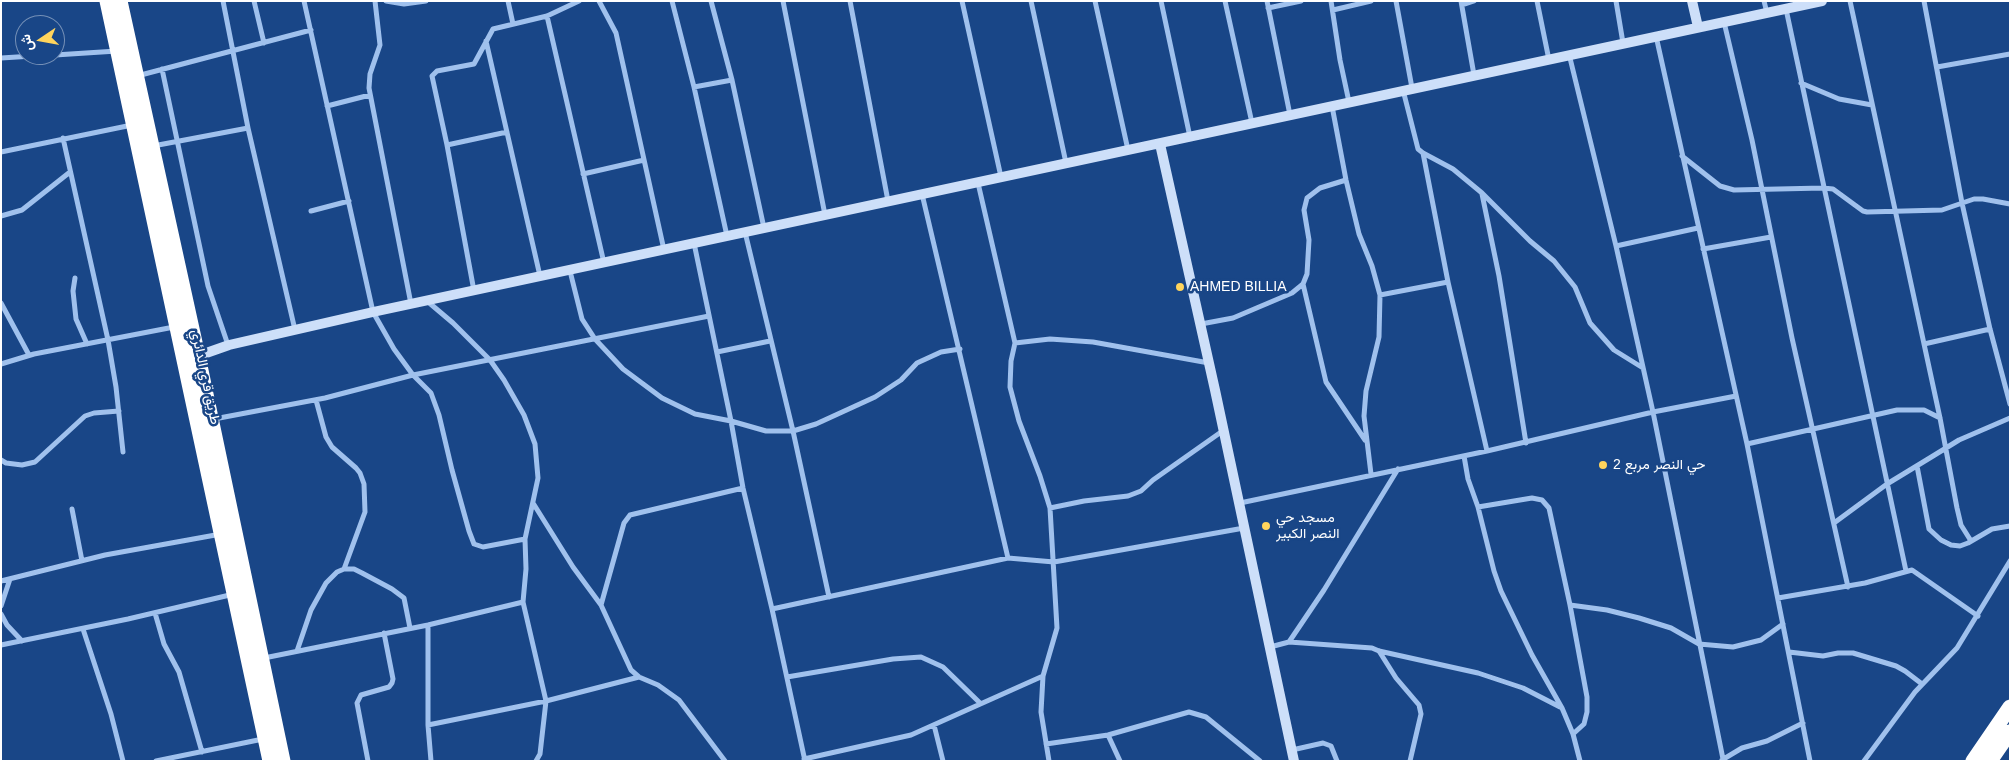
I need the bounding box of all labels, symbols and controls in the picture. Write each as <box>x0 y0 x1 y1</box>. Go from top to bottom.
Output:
north arrow <box>15 15 65 65</box>
text: ش <box>17 33 36 53</box>
place label: AHMED BILLIA <box>1190 279 1286 295</box>
marker: AHMED BILLIA <box>1174 281 1186 293</box>
street label: طريق قري الدائري <box>187 328 223 426</box>
place label: حي النصر مربع 2 <box>1613 457 1705 473</box>
marker: حي النصر مربع 2 <box>1597 459 1609 471</box>
place label: مسجد حي النصر الكبير <box>1276 510 1340 542</box>
marker: مسجد حي النصر الكبير <box>1260 520 1272 532</box>

